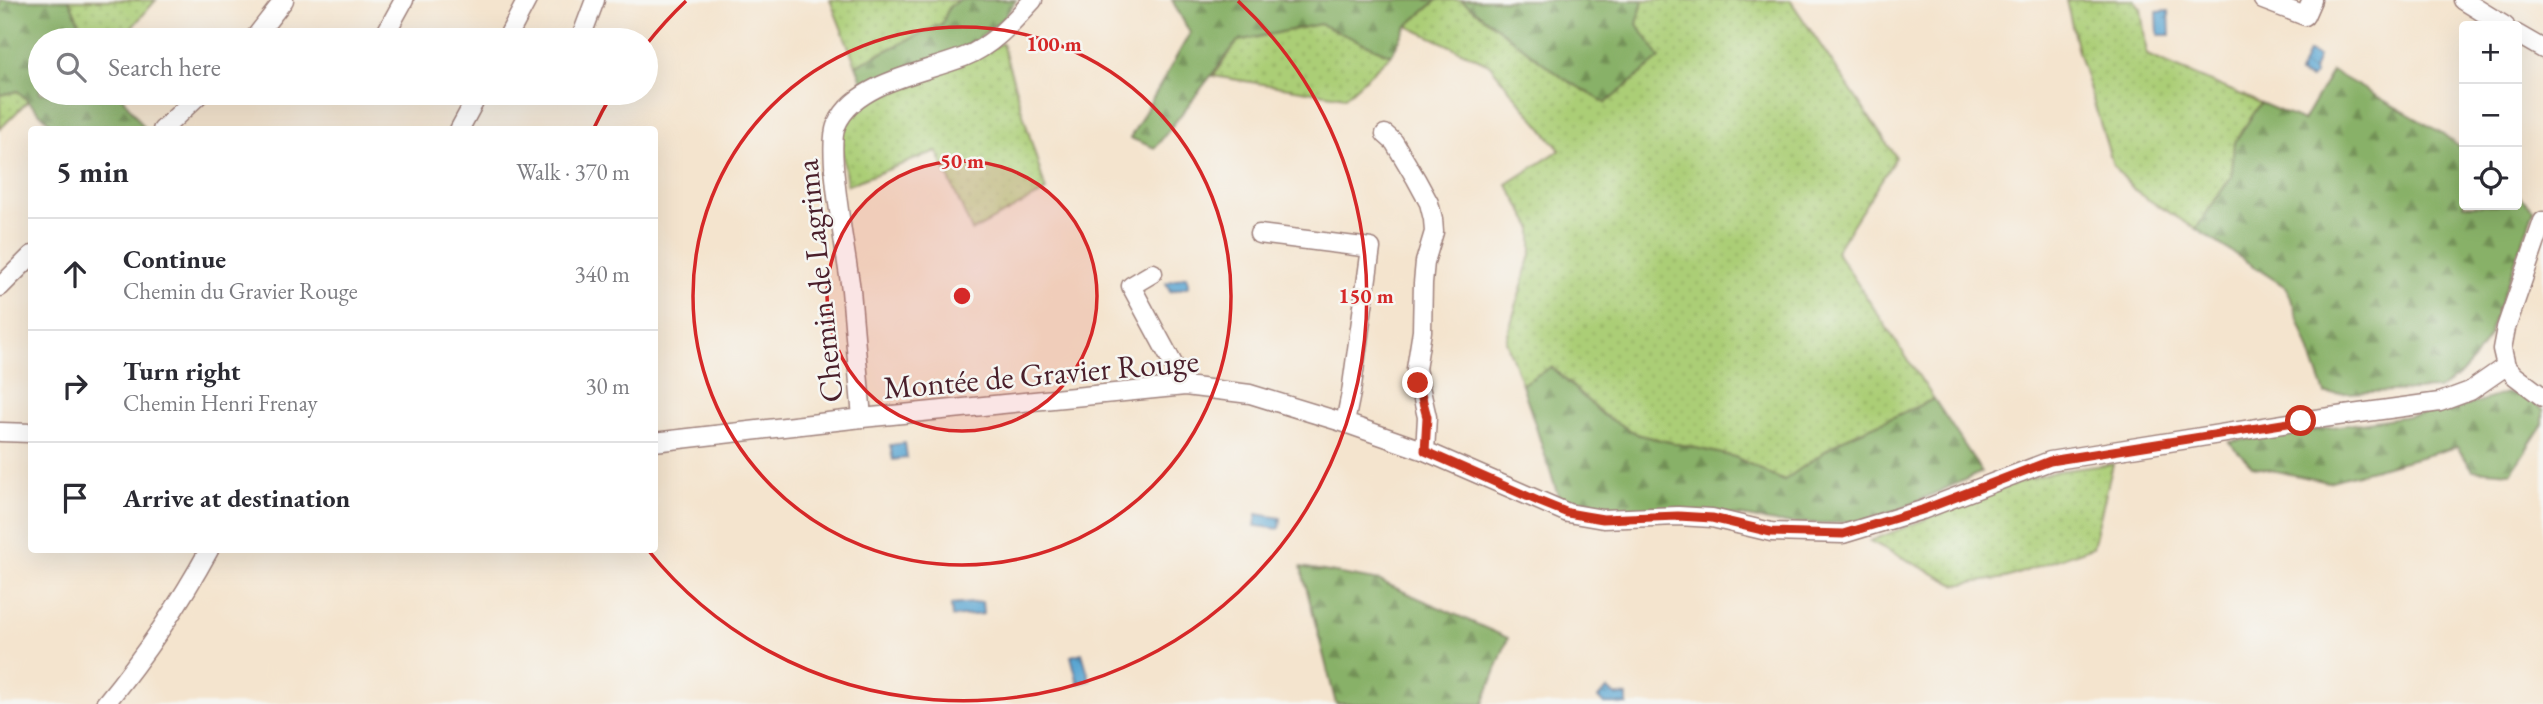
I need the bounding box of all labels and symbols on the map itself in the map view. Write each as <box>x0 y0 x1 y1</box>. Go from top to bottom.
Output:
text: 100 m <box>1026 30 1082 57</box>
text: 50 m <box>940 147 984 174</box>
street label: Chemin de Lagrima <box>785 157 853 405</box>
text: 150 m <box>1338 282 1394 309</box>
centre of rings <box>950 284 974 308</box>
street label: Montée de Gravier Rouge <box>881 339 1201 409</box>
route end <box>1402 367 1433 398</box>
route start <box>2285 405 2316 436</box>

